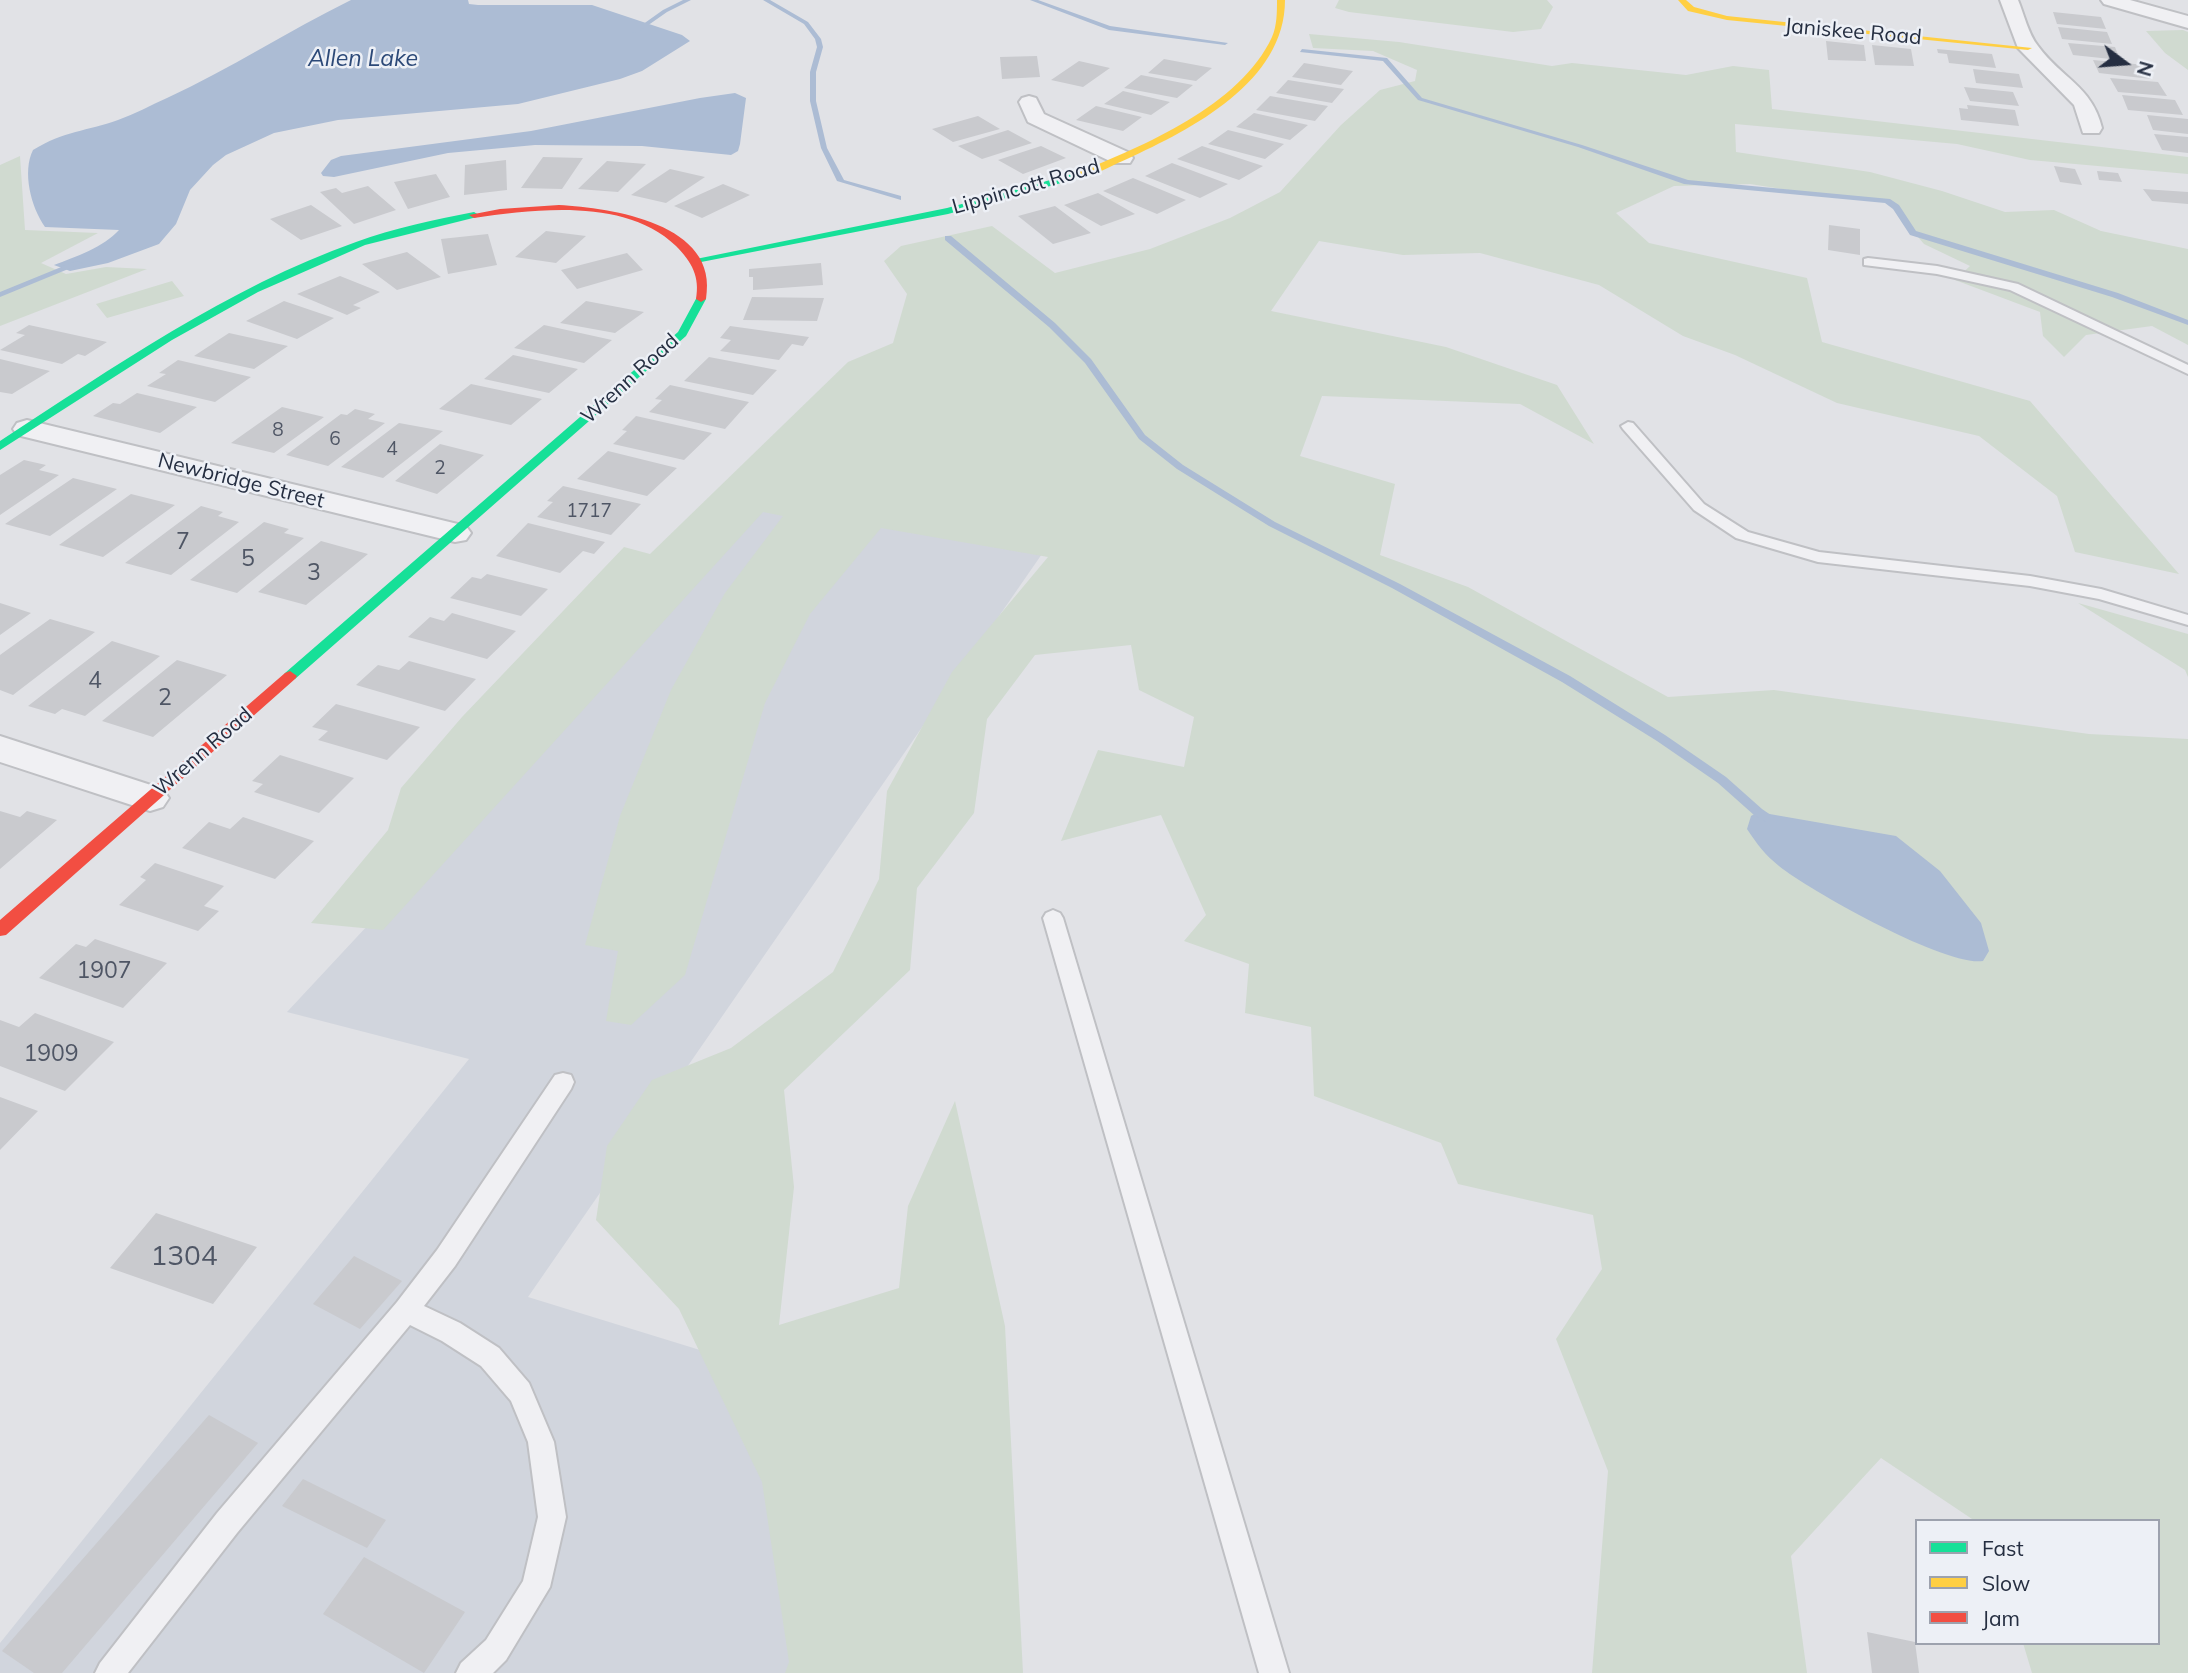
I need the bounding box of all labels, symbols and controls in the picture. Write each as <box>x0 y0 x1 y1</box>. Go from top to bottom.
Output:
street label: Janiskee Road <box>1783 13 1923 51</box>
north arrow <box>2090 28 2160 98</box>
water label: Allen Lake <box>308 45 418 73</box>
text: N <box>2132 59 2159 79</box>
street label: Lippincott Road <box>949 154 1103 220</box>
street label: Wrenn Road <box>576 329 684 429</box>
house number: 8 <box>272 419 284 441</box>
house number: 6 <box>329 428 341 450</box>
house number: 4 <box>386 438 398 460</box>
street label: Newbridge Street <box>155 448 327 514</box>
house number: 2 <box>434 457 446 479</box>
house number: 1717 <box>566 500 612 522</box>
house number: 7 <box>176 528 190 556</box>
house number: 5 <box>241 545 255 573</box>
house number: 3 <box>307 559 321 587</box>
house number: 4 <box>88 667 102 695</box>
house number: 2 <box>158 684 172 712</box>
street label: Wrenn Road <box>148 702 258 802</box>
house number: 1907 <box>76 957 132 985</box>
house number: 1909 <box>23 1040 79 1068</box>
house number: 1304 <box>150 1240 218 1274</box>
legend <box>1915 1519 2160 1645</box>
text: Fast <box>1982 1535 2024 1561</box>
text: Slow <box>1982 1570 2030 1596</box>
text: Jam <box>1982 1605 2020 1631</box>

